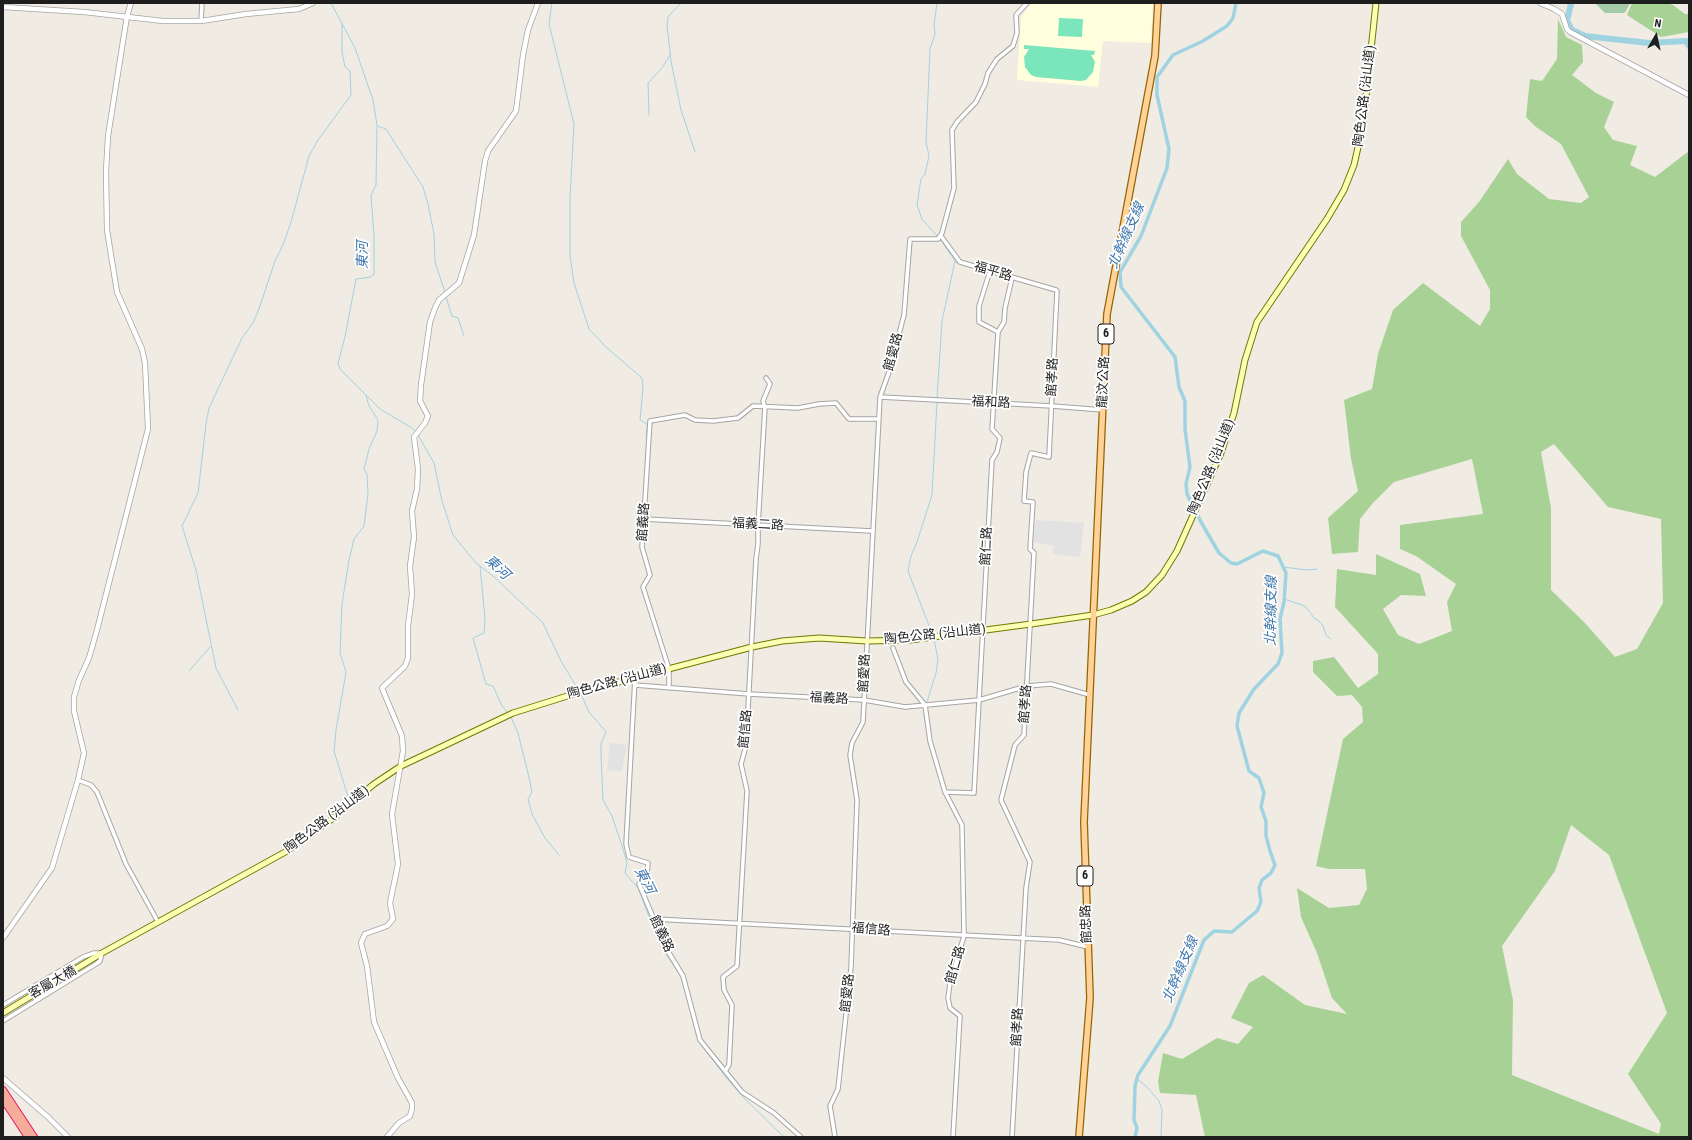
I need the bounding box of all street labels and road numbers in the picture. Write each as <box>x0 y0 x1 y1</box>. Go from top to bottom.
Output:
street label: 陶色公路 (沿山道) <box>1351 44 1379 148</box>
street label: 福平路 <box>972 259 1014 285</box>
road number: 6 <box>1098 324 1114 344</box>
street label: 館愛路 <box>881 331 907 373</box>
street label: 龍汶公路 <box>1095 356 1113 408</box>
street label: 館孝路 <box>1044 357 1062 397</box>
street label: 福和路 <box>971 394 1011 412</box>
street label: 陶色公路 (沿山道) <box>1186 417 1238 517</box>
street label: 館義路 <box>635 502 653 542</box>
street label: 福義二路 <box>732 516 784 534</box>
street label: 館仁路 <box>978 526 996 566</box>
street label: 陶色公路 (沿山道) <box>883 622 987 648</box>
street label: 館愛路 <box>856 653 874 693</box>
street label: 陶色公路 (沿山道) <box>566 661 668 703</box>
street label: 館孝路 <box>1017 684 1035 724</box>
street label: 福義路 <box>809 690 849 708</box>
street label: 館信路 <box>737 709 755 749</box>
street label: 陶色公路 (沿山道) <box>281 783 373 857</box>
road number: 6 <box>1077 866 1093 886</box>
street label: 館忠路 <box>1079 904 1095 944</box>
street label: 館義路 <box>646 913 676 955</box>
street label: 福信路 <box>851 921 891 939</box>
street label: 館仁路 <box>943 944 969 986</box>
street label: 客屬大橋 <box>27 963 79 1003</box>
street label: 館愛路 <box>838 973 858 1013</box>
street label: 館孝路 <box>1009 1007 1027 1047</box>

